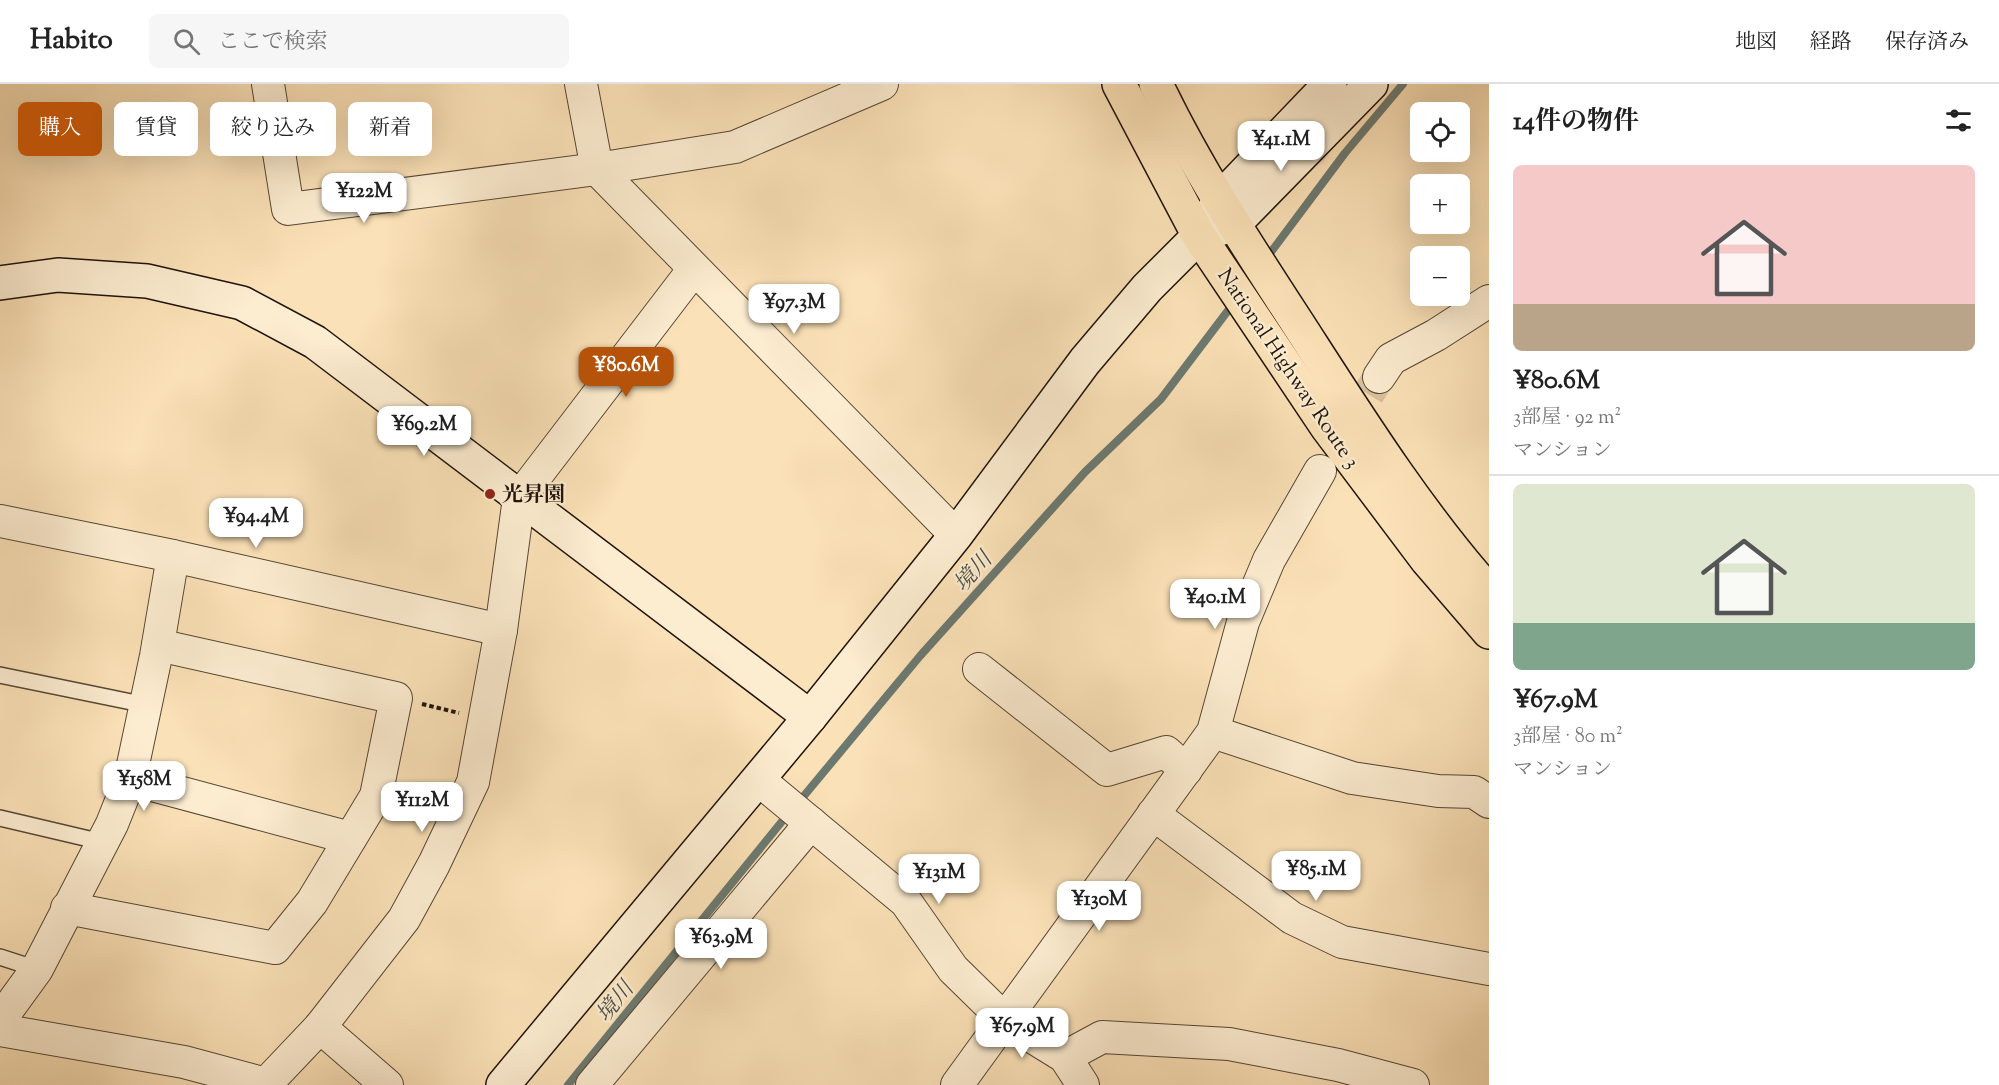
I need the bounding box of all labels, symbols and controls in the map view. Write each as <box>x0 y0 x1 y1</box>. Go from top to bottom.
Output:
search box <box>149 14 569 68</box>
text: Habito <box>30 21 113 61</box>
icon: search <box>170 25 203 58</box>
text: ここで検索 <box>218 27 328 59</box>
text: 地図 <box>1735 28 1777 58</box>
text: 経路 <box>1810 28 1852 58</box>
text: 保存済み <box>1885 28 1969 58</box>
chip: 購入 <box>18 102 102 156</box>
chip: 賃貸 <box>114 102 198 156</box>
chip: 絞り込み <box>210 102 336 156</box>
chip: 新着 <box>348 102 432 156</box>
map controls <box>1410 102 1470 306</box>
button: locate <box>1410 102 1470 162</box>
text: 14件の物件 <box>1513 104 1639 141</box>
icon: filters <box>1942 104 1975 137</box>
pin: ¥41.1M <box>1232 121 1330 172</box>
text: ¥41.1M <box>1252 126 1310 155</box>
pin: ¥122M <box>322 173 406 224</box>
button: + <box>1410 174 1470 234</box>
text: ¥122M <box>336 178 392 207</box>
icon: home <box>1690 204 1798 312</box>
button: − <box>1410 246 1470 306</box>
street label: National Highway Route 3 <box>1209 263 1366 475</box>
pin: ¥97.3M <box>745 284 843 335</box>
text: ¥97.3M <box>763 289 826 318</box>
pin: ¥80.6M <box>577 347 675 398</box>
text: ¥80.6M <box>593 352 659 381</box>
text: ¥80.6M <box>1513 363 1600 400</box>
text: 3部屋 · 92 m² <box>1513 404 1621 433</box>
pin: ¥69.2M <box>375 406 473 457</box>
text: ¥69.2M <box>391 411 457 440</box>
text: マンション <box>1513 437 1612 466</box>
place label: 光昇園 <box>502 481 565 511</box>
marker: 光昇園 <box>483 487 497 501</box>
pin: ¥94.4M <box>207 498 305 549</box>
text: ¥94.4M <box>223 503 289 532</box>
icon: home <box>1690 523 1798 631</box>
water label: 境川 <box>948 544 1002 600</box>
pin: ¥40.1M <box>1166 579 1264 630</box>
text: ¥40.1M <box>1184 584 1246 613</box>
text: ¥67.9M <box>1513 682 1598 719</box>
text: 3部屋 · 80 m² <box>1513 723 1623 752</box>
text: マンション <box>1513 756 1612 785</box>
pin: ¥158M <box>102 761 186 812</box>
text: ¥158M <box>117 766 171 795</box>
pin: ¥112M <box>380 782 464 833</box>
text: ¥112M <box>395 787 449 816</box>
pin: ¥85.1M <box>1267 851 1365 902</box>
pin: ¥131M <box>897 854 981 905</box>
text: ¥85.1M <box>1286 856 1346 885</box>
text: ¥131M <box>913 859 965 888</box>
pin: ¥130M <box>1057 881 1141 932</box>
text: ¥130M <box>1071 886 1127 915</box>
pin: ¥63.9M <box>672 919 770 970</box>
text: ¥63.9M <box>689 924 753 953</box>
water label: 境川 <box>590 974 644 1030</box>
pin: ¥67.9M <box>973 1008 1071 1059</box>
text: ¥67.9M <box>989 1013 1055 1042</box>

